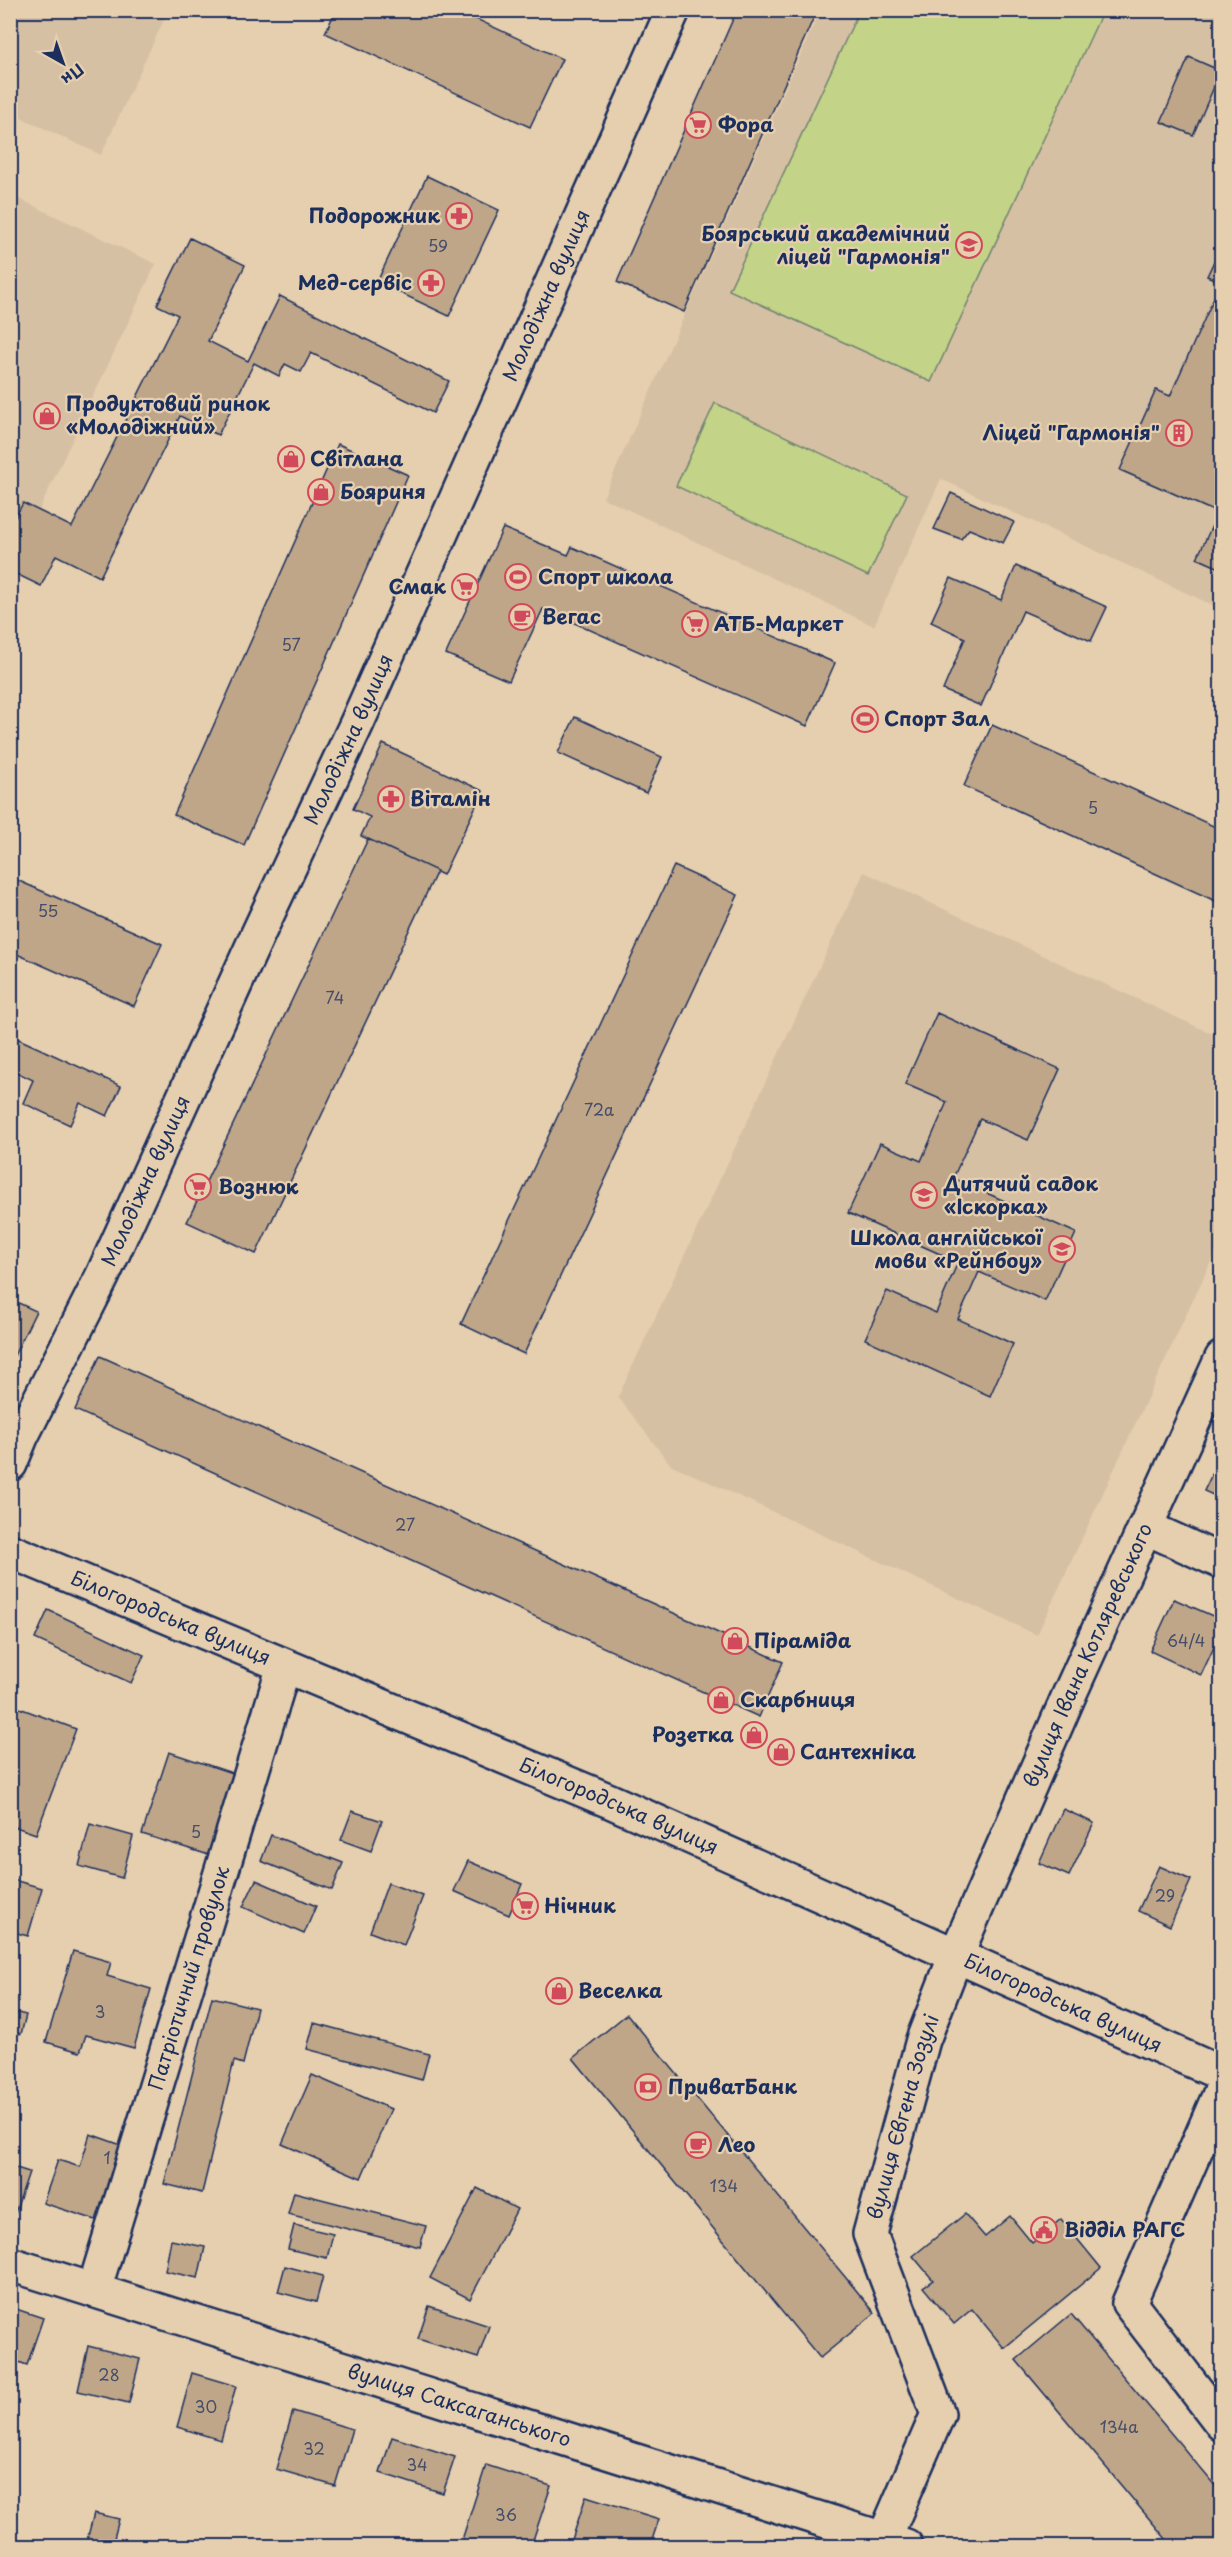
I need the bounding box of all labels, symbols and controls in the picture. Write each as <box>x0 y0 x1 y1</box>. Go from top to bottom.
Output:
north arrow <box>33 33 93 93</box>
text: Пн <box>57 59 90 92</box>
place label: Фора <box>718 109 774 139</box>
supermarket icon: Фора <box>683 110 713 140</box>
place label: Подорожник <box>309 200 440 230</box>
pharmacy icon: Подорожник <box>444 201 474 231</box>
street label: Молодіжна вулиця <box>494 204 597 386</box>
place label: Боярський академічний ліцей "Гармонія" <box>701 218 950 271</box>
school or university icon: Боярський академічний ліцей "Гармонія" <box>954 230 984 260</box>
house number: 59 <box>428 233 448 257</box>
place label: Мед-сервіс <box>298 267 412 297</box>
pharmacy icon: Мед-сервіс <box>416 268 446 298</box>
place label: Продуктовий ринок «Молодіжний» <box>66 388 270 441</box>
shop icon: Продуктовий ринок «Молодіжний» <box>32 401 62 431</box>
place label: Ліцей "Гармонія" <box>982 417 1160 447</box>
building icon: Ліцей "Гармонія" <box>1164 418 1194 448</box>
place label: Світлана <box>310 443 404 473</box>
shop icon: Світлана <box>276 444 306 474</box>
place label: Бояриня <box>340 476 426 506</box>
shop icon: Бояриня <box>306 477 336 507</box>
place label: Спорт школа <box>538 561 674 591</box>
sports icon: Спорт школа <box>503 562 533 592</box>
place label: Смак <box>388 571 446 601</box>
supermarket icon: Смак <box>450 572 480 602</box>
place label: Вегас <box>542 601 601 631</box>
cafe icon: Вегас <box>507 602 537 632</box>
place label: АТБ-Маркет <box>714 608 844 638</box>
supermarket icon: АТБ-Маркет <box>680 609 710 639</box>
house number: 57 <box>281 632 301 656</box>
street label: Молодіжна вулиця <box>295 649 400 829</box>
place label: Спорт Зал <box>884 703 990 733</box>
sports icon: Спорт Зал <box>850 704 880 734</box>
place label: Вітамін <box>410 783 491 813</box>
pharmacy icon: Вітамін <box>376 784 406 814</box>
house number: 5 <box>1088 795 1098 819</box>
house number: 55 <box>38 898 58 922</box>
house number: 74 <box>326 985 344 1009</box>
street label: Молодіжна вулиця <box>93 1090 197 1271</box>
house number: 72а <box>584 1097 614 1121</box>
place label: Дитячий садок «Іскорка» <box>943 1168 1098 1221</box>
place label: Вознюк <box>218 1171 299 1201</box>
supermarket icon: Вознюк <box>183 1172 213 1202</box>
school or university icon: Дитячий садок «Іскорка» <box>909 1180 939 1210</box>
place label: Школа англійської мови «Рейнбоу» <box>850 1222 1044 1275</box>
school or university icon: Школа англійської мови «Рейнбоу» <box>1047 1234 1077 1264</box>
house number: 27 <box>395 1512 415 1536</box>
street label: вулиця Івана Котляревського <box>1015 1518 1159 1792</box>
street label: Білогородська вулиця <box>66 1562 276 1672</box>
place label: Піраміда <box>754 1625 852 1655</box>
shop icon: Піраміда <box>720 1626 750 1656</box>
house number: 64/4 <box>1167 1628 1205 1652</box>
place label: Скарбниця <box>740 1684 855 1714</box>
shop icon: Скарбниця <box>706 1685 736 1715</box>
place label: Розетка <box>652 1719 734 1749</box>
shop icon: Розетка <box>739 1720 769 1750</box>
place label: Сантехніка <box>800 1736 917 1766</box>
shop icon: Сантехніка <box>766 1737 796 1767</box>
street label: Білогородська вулиця <box>515 1749 724 1862</box>
house number: 5 <box>191 1819 201 1843</box>
street label: Патріотичний провулок <box>140 1862 236 2094</box>
house number: 29 <box>1155 1883 1175 1907</box>
place label: Нічник <box>544 1890 616 1920</box>
supermarket icon: Нічник <box>510 1891 540 1921</box>
street label: Білогородська вулиця <box>959 1945 1167 2060</box>
place label: Веселка <box>578 1975 663 2005</box>
shop icon: Веселка <box>544 1976 574 2006</box>
house number: 3 <box>95 1999 105 2023</box>
street label: вулиця Євгена Зозулі <box>859 2009 946 2223</box>
place label: ПриватБанк <box>668 2071 797 2101</box>
bank icon: ПриватБанк <box>633 2072 663 2102</box>
place label: Лео <box>718 2129 756 2159</box>
cafe icon: Лео <box>683 2130 713 2160</box>
house number: 1 <box>103 2145 111 2169</box>
house number: 134 <box>710 2173 738 2197</box>
place label: Відділ РАГС <box>1064 2214 1185 2244</box>
public building icon: Відділ РАГС <box>1029 2215 1059 2245</box>
street label: вулиця Саксаганського <box>344 2355 575 2454</box>
house number: 28 <box>98 2362 120 2386</box>
house number: 30 <box>195 2394 217 2418</box>
house number: 134а <box>1100 2414 1138 2438</box>
house number: 32 <box>303 2436 325 2460</box>
house number: 34 <box>406 2452 428 2476</box>
house number: 36 <box>495 2502 517 2526</box>

